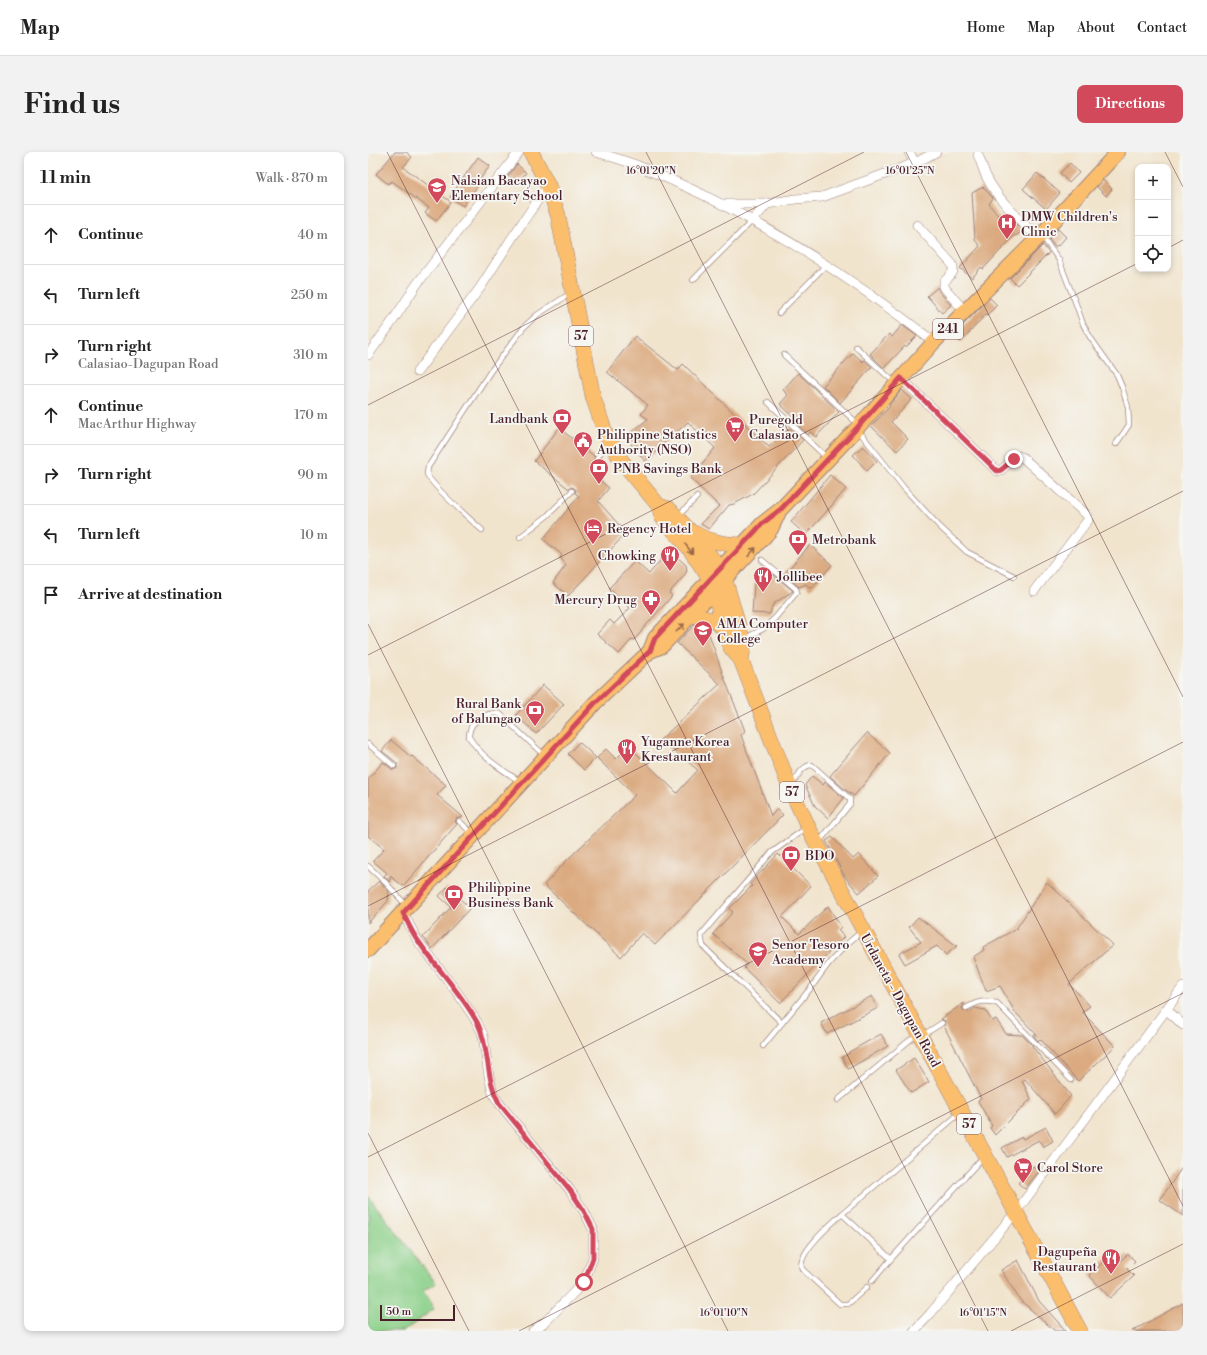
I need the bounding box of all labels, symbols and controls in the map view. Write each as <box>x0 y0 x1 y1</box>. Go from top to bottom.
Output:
text: Map <box>20 16 60 40</box>
text: Home <box>967 19 1005 37</box>
text: Map <box>1027 19 1055 37</box>
text: About <box>1077 19 1115 37</box>
text: Contact <box>1137 19 1187 37</box>
button: Directions <box>1077 85 1183 123</box>
text: Find us <box>24 87 120 122</box>
map controls <box>1135 164 1171 272</box>
button: + <box>1135 164 1171 200</box>
text: 16°01'20"N <box>626 165 677 177</box>
text: 16°01'25"N <box>885 165 935 177</box>
text: 11 min <box>40 167 91 189</box>
text: Walk · 870 m <box>256 170 328 186</box>
place label: Nalsian Bacayao Elementary School <box>451 173 563 204</box>
school or university icon: Nalsian Bacayao Elementary School <box>426 176 448 204</box>
button: − <box>1135 200 1171 236</box>
place label: DMW Children's Clinic <box>1021 209 1118 240</box>
hospital icon: DMW Children's Clinic <box>996 212 1018 240</box>
icon: ahead <box>40 224 62 246</box>
text: Continue <box>78 225 143 244</box>
text: 40 m <box>298 227 328 243</box>
button: locate <box>1135 236 1171 272</box>
icon: left <box>40 284 62 306</box>
text: Turn left <box>78 285 140 304</box>
text: 250 m <box>291 287 328 303</box>
road number: 241 <box>933 319 963 339</box>
road number: 57 <box>569 326 593 346</box>
text: Turn right <box>78 337 152 356</box>
icon: right <box>40 344 62 366</box>
text: 310 m <box>293 347 328 363</box>
text: Calasiao-Dagupan Road <box>78 356 218 372</box>
text: Continue <box>78 397 143 416</box>
icon: ahead <box>40 404 62 426</box>
text: 170 m <box>294 407 328 423</box>
bank icon: Landbank <box>551 407 573 435</box>
place label: Landbank <box>489 411 549 427</box>
place label: Puregold Calasiao <box>749 412 803 443</box>
supermarket icon: Puregold Calasiao <box>724 415 746 443</box>
text: MacArthur Highway <box>78 416 197 432</box>
place label: Philippine Statistics Authority (NSO) <box>596 427 717 458</box>
public building icon: Philippine Statistics Authority (NSO) <box>572 430 594 458</box>
route end <box>1005 450 1023 468</box>
bank icon: PNB Savings Bank <box>588 457 610 485</box>
place label: PNB Savings Bank <box>613 461 722 477</box>
icon: right <box>40 464 62 486</box>
text: Turn right <box>78 465 152 484</box>
text: 90 m <box>297 467 328 483</box>
hotel icon: Regency Hotel <box>582 517 604 545</box>
place label: Regency Hotel <box>607 521 692 537</box>
icon: left <box>40 524 62 546</box>
text: Turn left <box>78 525 140 544</box>
text: 10 m <box>300 527 328 543</box>
bank icon: Metrobank <box>787 528 809 556</box>
place label: Metrobank <box>812 532 877 548</box>
one-way arrow <box>685 543 693 554</box>
restaurant icon: Chowking <box>659 544 681 572</box>
one-way arrow <box>747 546 756 557</box>
place label: Chowking <box>598 548 656 564</box>
restaurant icon: Jollibee <box>752 565 774 593</box>
place label: Jollibee <box>776 569 823 585</box>
icon: arrive <box>40 584 62 606</box>
text: Arrive at destination <box>78 585 222 604</box>
pharmacy icon: Mercury Drug <box>640 588 662 616</box>
place label: Mercury Drug <box>554 592 637 608</box>
place label: AMA Computer College <box>716 616 809 647</box>
school or university icon: AMA Computer College <box>692 619 714 647</box>
one-way arrow <box>675 623 685 633</box>
place label: Rural Bank of Balungao <box>451 696 522 727</box>
bank icon: Rural Bank of Balungao <box>524 699 546 727</box>
place label: Yuganne Korea Krestaurant <box>640 734 730 765</box>
restaurant icon: Yuganne Korea Krestaurant <box>616 737 638 765</box>
road number: 57 <box>780 782 804 802</box>
bank icon: BDO <box>780 844 802 872</box>
place label: BDO <box>804 848 834 864</box>
place label: Philippine Business Bank <box>467 880 554 911</box>
bank icon: Philippine Business Bank <box>443 883 465 911</box>
street label: Urdaneta - Dagupan Road <box>857 931 944 1071</box>
place label: Senor Tesoro Academy <box>771 937 850 968</box>
school or university icon: Senor Tesoro Academy <box>747 940 769 968</box>
road number: 57 <box>957 1114 981 1134</box>
supermarket icon: Carol Store <box>1012 1156 1034 1184</box>
place label: Carol Store <box>1037 1160 1104 1176</box>
place label: Dagupeña Restaurant <box>1032 1244 1097 1275</box>
restaurant icon: Dagupeña Restaurant <box>1100 1247 1122 1275</box>
route start <box>575 1273 593 1291</box>
scale bar <box>380 1303 455 1322</box>
text: 50 m <box>386 1305 411 1319</box>
text: 16°01'10"N <box>700 1307 749 1319</box>
text: 16°01'15"N <box>959 1307 1007 1319</box>

